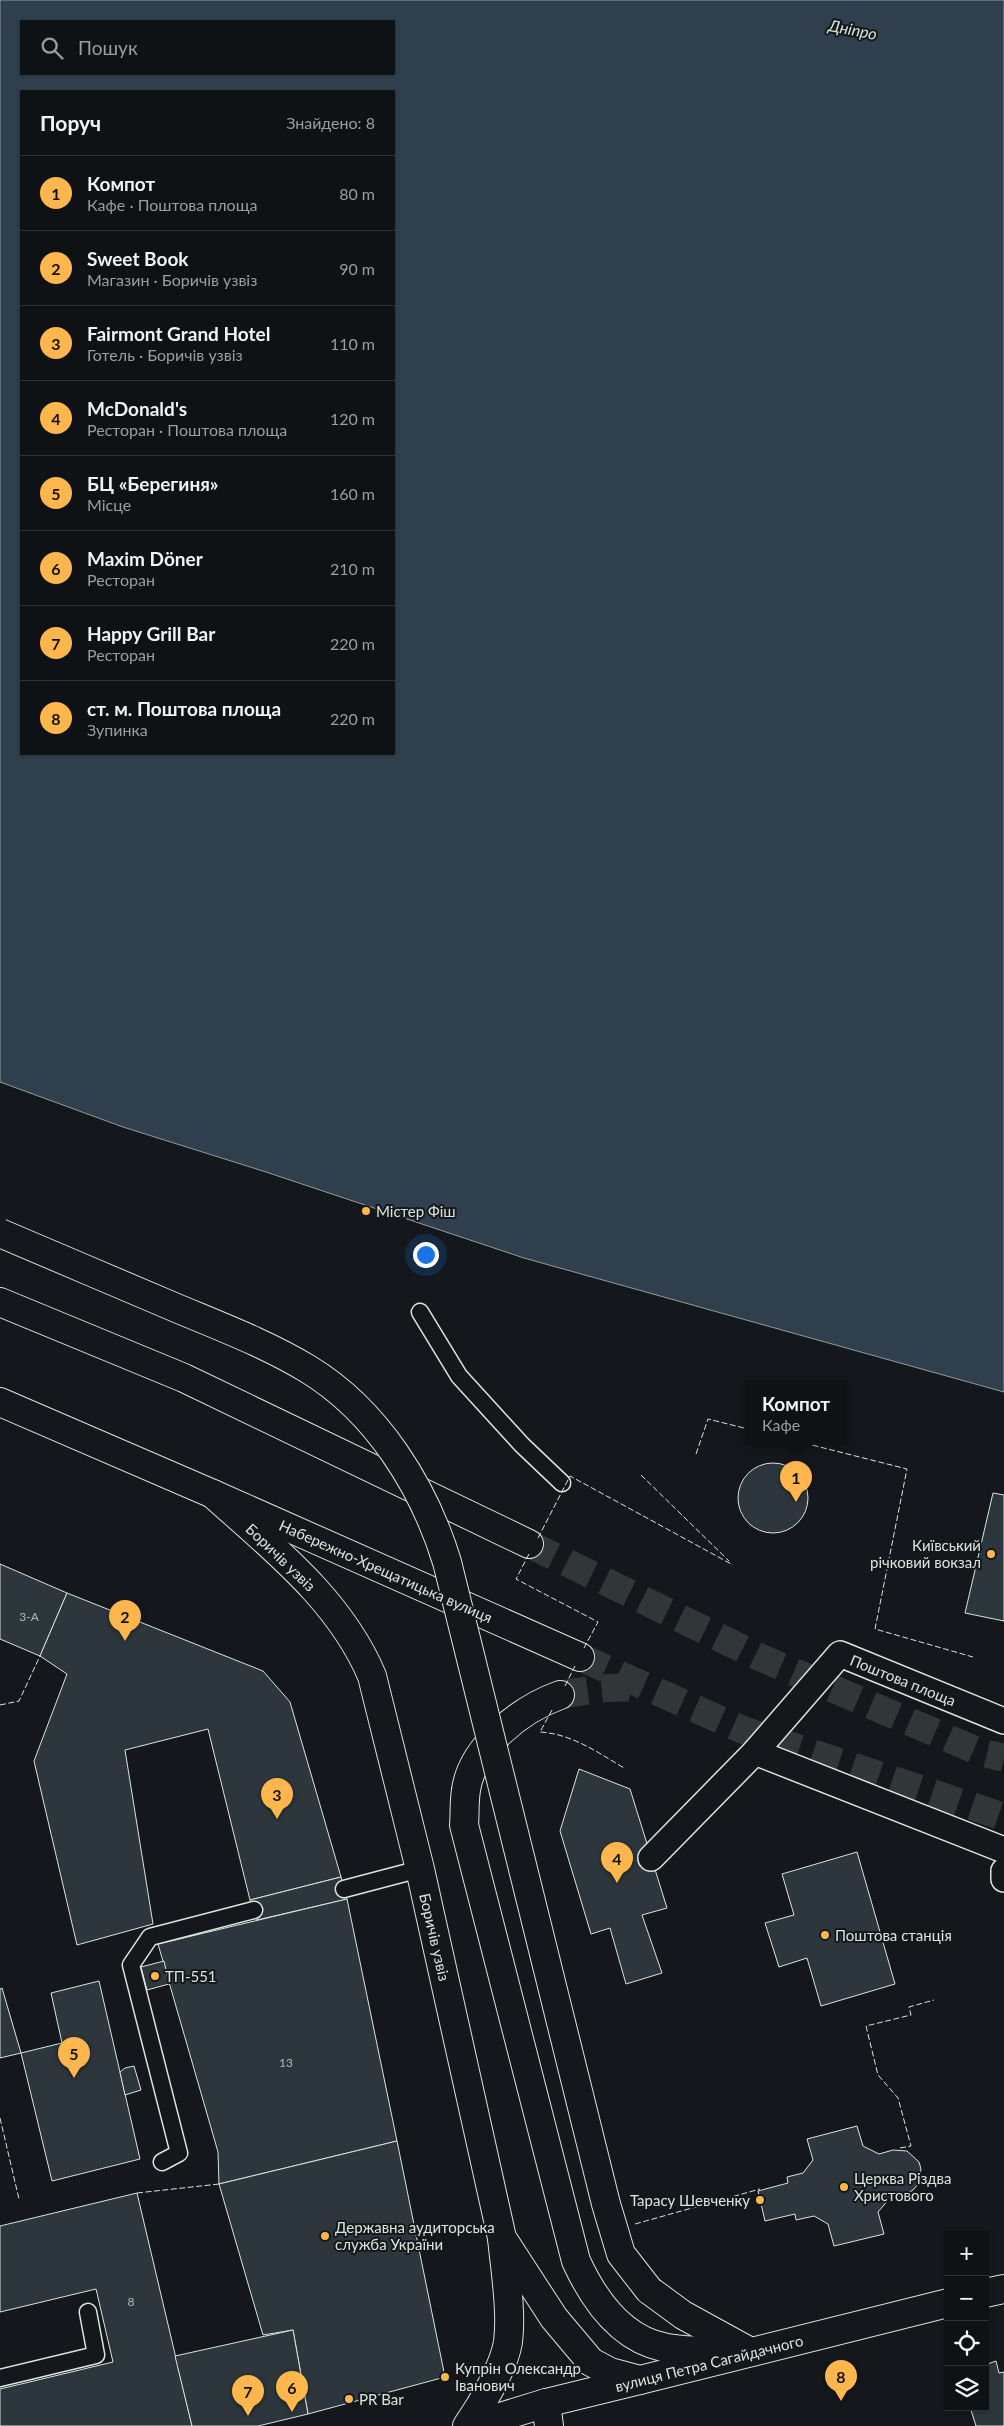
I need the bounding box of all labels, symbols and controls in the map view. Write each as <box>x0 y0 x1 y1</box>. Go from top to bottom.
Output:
water label: Дніпро <box>826 15 879 43</box>
search box <box>20 20 395 75</box>
icon: search <box>38 34 66 62</box>
text: Пошук <box>78 36 138 59</box>
text: Поруч <box>40 110 101 135</box>
text: Знайдено: 8 <box>286 113 375 132</box>
text: Компот <box>87 172 155 195</box>
text: 1 <box>51 184 61 203</box>
text: 80 m <box>339 184 375 203</box>
text: Кафе · Поштова площа <box>87 195 257 214</box>
text: Sweet Book <box>87 247 188 270</box>
text: 2 <box>51 259 61 278</box>
text: 90 m <box>339 259 375 278</box>
text: Магазин · Боричів узвіз <box>87 270 257 289</box>
text: Fairmont Grand Hotel <box>87 322 270 345</box>
text: 3 <box>51 334 61 353</box>
text: 110 m <box>330 334 375 353</box>
text: Готель · Боричів узвіз <box>87 345 243 364</box>
text: McDonald's <box>87 397 187 420</box>
text: 4 <box>51 409 61 428</box>
text: 120 m <box>330 409 375 428</box>
text: Ресторан · Поштова площа <box>87 420 287 439</box>
text: БЦ «Берегиня» <box>87 472 219 495</box>
text: 5 <box>51 484 61 503</box>
text: 160 m <box>330 484 375 503</box>
text: Місце <box>87 495 131 514</box>
text: Maxim Döner <box>87 547 203 570</box>
text: 6 <box>51 559 61 578</box>
text: 210 m <box>330 559 375 578</box>
text: Ресторан <box>87 570 155 589</box>
text: Happy Grill Bar <box>87 622 215 645</box>
text: 7 <box>51 634 61 653</box>
text: 220 m <box>330 634 375 653</box>
text: Ресторан <box>87 645 155 664</box>
text: ст. м. Поштова площа <box>87 697 281 720</box>
text: 8 <box>51 709 61 728</box>
text: 220 m <box>330 709 375 728</box>
text: Зупинка <box>87 720 148 739</box>
place label: Містер Фіш <box>376 1202 456 1220</box>
marker: Містер Фіш <box>360 1205 372 1217</box>
your location <box>413 1242 439 1268</box>
popup <box>745 1380 847 1445</box>
text: Компот <box>762 1392 830 1415</box>
text: Кафе <box>762 1415 800 1434</box>
pin: 1 <box>780 1461 812 1502</box>
street label: Набережно-Хрещатицька вулиця <box>277 1516 495 1626</box>
street label: Боричів узвіз <box>243 1519 320 1595</box>
place label: Київський річковий вокзал <box>870 1536 981 1571</box>
marker: Київський річковий вокзал <box>985 1548 997 1560</box>
pin: 2 <box>109 1600 141 1641</box>
house number: 3-А <box>19 1609 40 1624</box>
street label: Поштова площа <box>848 1651 958 1709</box>
pin: 3 <box>261 1778 293 1819</box>
pin: 4 <box>601 1842 633 1883</box>
street label: Боричів узвіз <box>416 1891 454 1983</box>
place label: Поштова станція <box>835 1926 952 1944</box>
marker: Поштова станція <box>819 1929 831 1941</box>
place label: ТП-551 <box>165 1967 217 1985</box>
marker: ТП-551 <box>149 1970 161 1982</box>
pin: 5 <box>58 2037 90 2078</box>
house number: 13 <box>279 2055 293 2070</box>
place label: Церква Різдва Христового <box>854 2169 952 2204</box>
marker: Церква Різдва Христового <box>838 2181 850 2193</box>
place label: Тарасу Шевченку <box>630 2191 750 2209</box>
marker: Тарасу Шевченку <box>754 2194 766 2206</box>
place label: Державна аудиторська служба України <box>335 2218 495 2253</box>
marker: Державна аудиторська служба України <box>319 2230 331 2242</box>
map controls <box>944 2231 989 2411</box>
button: + <box>944 2231 989 2276</box>
button: − <box>944 2276 989 2321</box>
house number: 8 <box>128 2294 135 2309</box>
button: locate <box>944 2321 989 2366</box>
street label: вулиця Петра Сагайдачного <box>613 2331 805 2395</box>
place label: Купрін Олександр Іванович <box>455 2359 581 2394</box>
pin: 8 <box>825 2360 857 2401</box>
button: layers <box>944 2366 989 2411</box>
pin: 6 <box>276 2371 308 2412</box>
marker: Купрін Олександр Іванович <box>439 2371 451 2383</box>
pin: 7 <box>232 2375 264 2416</box>
place label: PR Bar <box>359 2390 404 2408</box>
marker: PR Bar <box>343 2393 355 2405</box>

